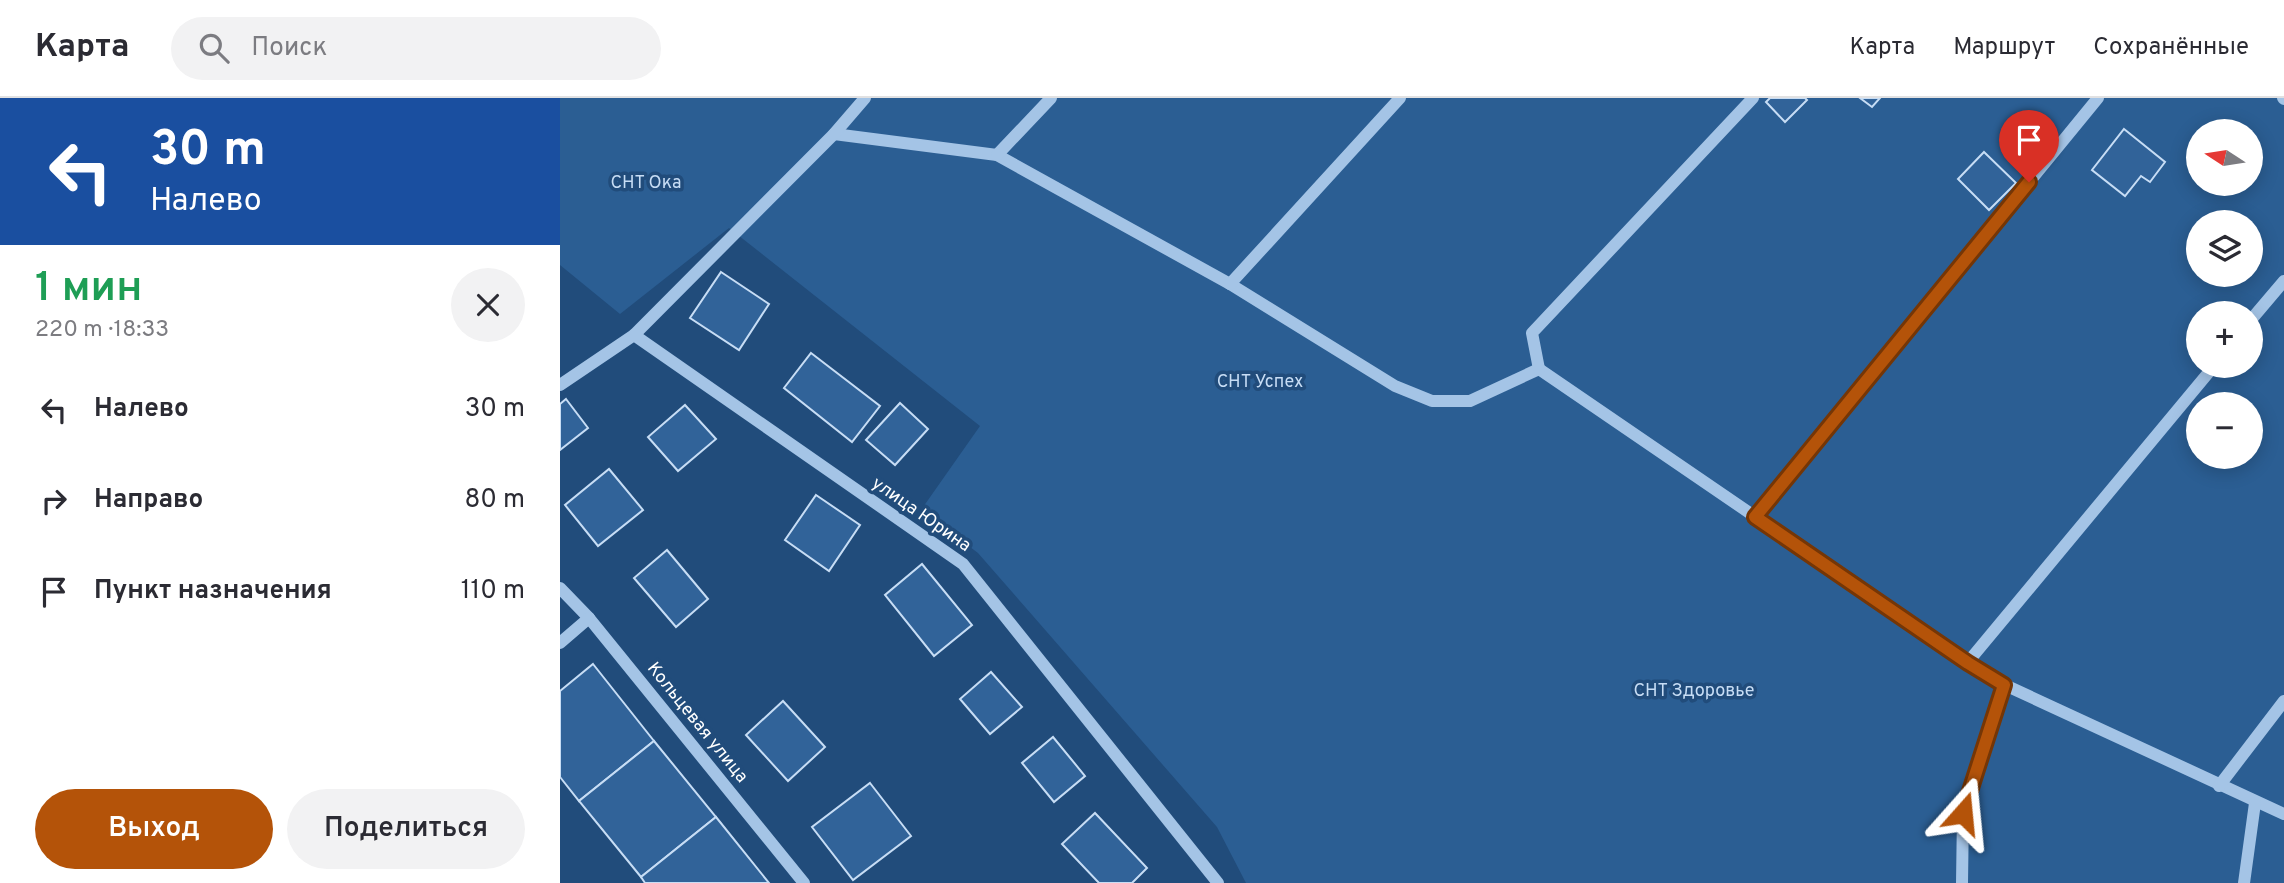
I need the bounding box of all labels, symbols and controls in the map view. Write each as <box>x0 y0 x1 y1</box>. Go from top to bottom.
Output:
search box <box>171 17 661 80</box>
text: Карта <box>35 27 129 69</box>
icon: search <box>195 29 233 67</box>
text: Поиск <box>251 32 327 65</box>
text: Карта <box>1849 33 1915 63</box>
text: Маршрут <box>1953 33 2055 63</box>
text: Сохранённые <box>2093 33 2249 63</box>
pin <box>1999 110 2059 182</box>
north arrow <box>2186 119 2263 196</box>
map controls <box>2186 119 2263 469</box>
text: 30 m <box>150 121 266 183</box>
icon: arrive <box>2010 121 2048 159</box>
icon: left <box>35 126 126 217</box>
park label: СНТ Ока <box>611 172 681 195</box>
text: Налево <box>150 182 262 222</box>
button: layers <box>2186 210 2263 287</box>
text: 1 мин <box>35 263 142 316</box>
button: close <box>451 268 525 342</box>
button: + <box>2186 301 2263 378</box>
text: 220 m · 18:33 <box>35 316 169 345</box>
park label: СНТ Успех <box>1217 371 1303 394</box>
icon: left <box>35 391 73 429</box>
button: − <box>2186 392 2263 469</box>
text: Налево <box>94 393 189 426</box>
text: 30 m <box>465 393 525 426</box>
street label: улица Юрина <box>867 472 975 558</box>
icon: right <box>35 482 73 520</box>
text: Направо <box>94 484 203 517</box>
text: 80 m <box>465 484 525 517</box>
icon: arrive <box>35 573 73 611</box>
text: Пункт назначения <box>94 575 332 608</box>
text: 110 m <box>461 575 525 608</box>
street label: Кольцевая улица <box>641 658 753 788</box>
park label: СНТ Здоровье <box>1633 680 1755 703</box>
position arrow <box>1926 776 2000 850</box>
button: Выход <box>35 789 273 869</box>
button: Поделиться <box>287 789 525 869</box>

